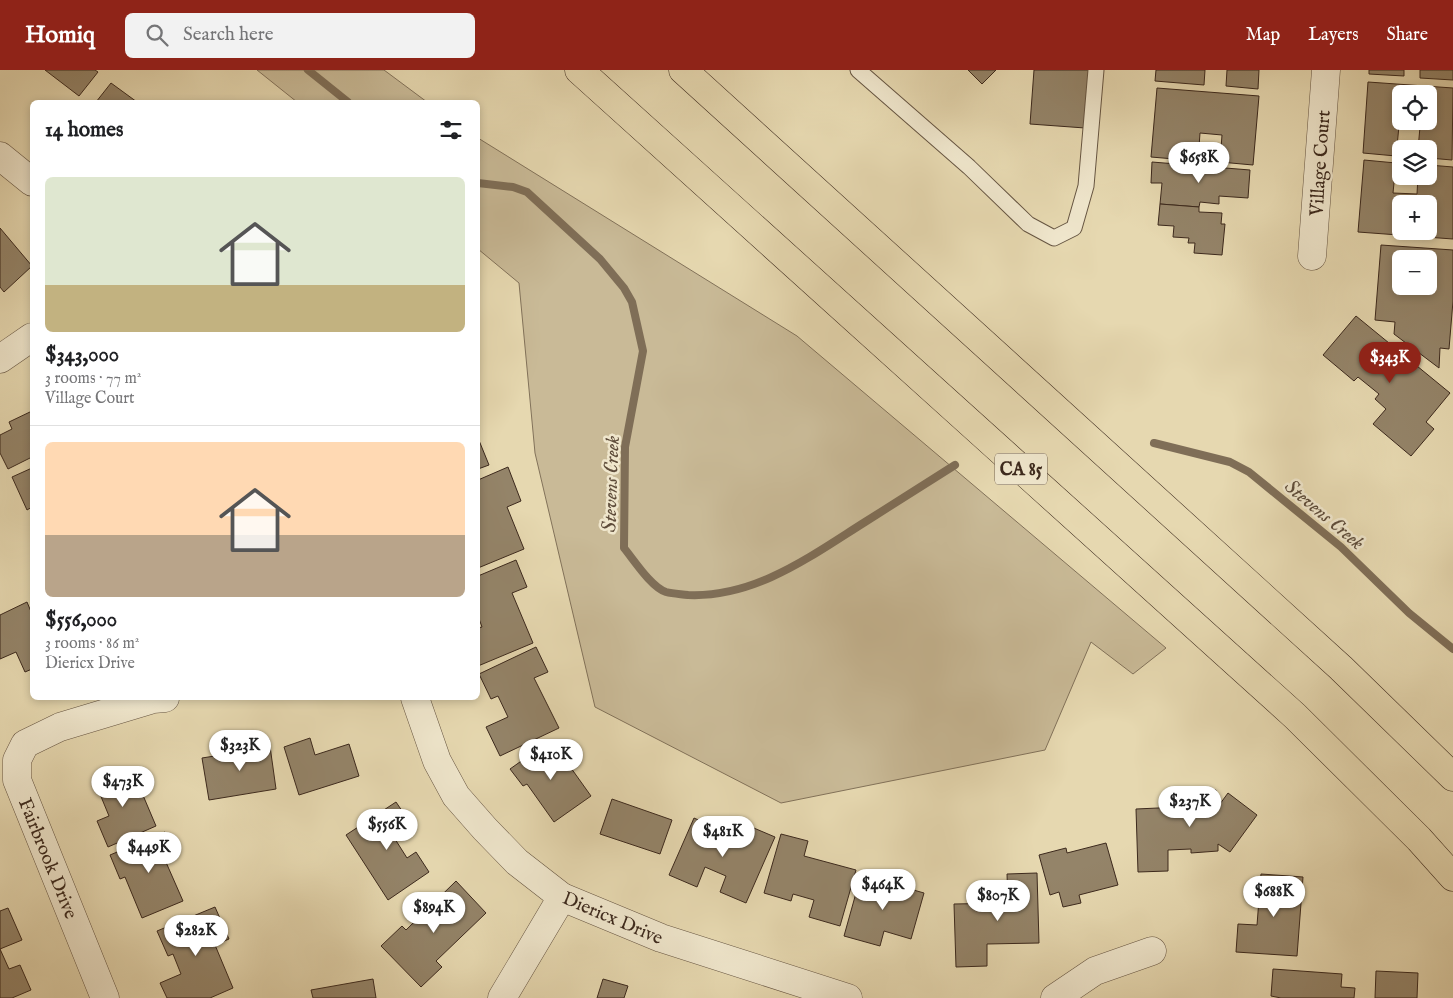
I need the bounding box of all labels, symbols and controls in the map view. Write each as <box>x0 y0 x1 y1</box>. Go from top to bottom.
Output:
search box <box>125 13 475 58</box>
text: Homiq <box>25 20 95 51</box>
icon: search <box>143 21 171 49</box>
text: Search here <box>183 23 274 47</box>
text: Map <box>1246 24 1280 47</box>
text: Layers <box>1308 24 1359 47</box>
text: Share <box>1387 24 1428 47</box>
map controls <box>1392 85 1437 295</box>
button: locate <box>1392 85 1437 130</box>
street label: Village Court <box>1305 109 1337 218</box>
icon: filters <box>437 116 465 144</box>
text: 14 homes <box>45 117 123 144</box>
button: layers <box>1392 140 1437 185</box>
pin: $658K <box>1164 142 1234 184</box>
text: $658K <box>1179 148 1219 168</box>
button: + <box>1392 195 1437 240</box>
icon: home <box>210 209 300 299</box>
button: − <box>1392 250 1437 295</box>
text: $343,000 <box>45 342 119 369</box>
pin: $343K <box>1355 342 1425 384</box>
text: $343K <box>1370 348 1410 368</box>
text: 3 rooms · 77 m² <box>45 369 141 389</box>
text: Village Court <box>45 389 135 409</box>
water label: Stevens Creek <box>597 435 626 533</box>
road number: CA 85 <box>995 454 1047 484</box>
icon: home <box>210 475 300 565</box>
water label: Stevens Creek <box>1279 475 1369 556</box>
text: $556,000 <box>45 607 117 634</box>
text: 3 rooms · 86 m² <box>45 634 139 654</box>
text: Diericx Drive <box>45 654 135 674</box>
pin: $323K <box>205 730 275 772</box>
text: $323K <box>220 736 260 756</box>
pin: $410K <box>516 738 586 781</box>
text: $410K <box>530 745 572 765</box>
pin: $473K <box>88 766 158 808</box>
text: $473K <box>102 772 144 792</box>
pin: $237K <box>1155 786 1225 828</box>
text: $237K <box>1169 792 1211 812</box>
street label: Fairbrook Drive <box>12 795 82 923</box>
pin: $556K <box>352 808 422 851</box>
text: $556K <box>368 815 406 835</box>
pin: $481K <box>688 816 758 858</box>
text: $481K <box>703 822 743 842</box>
pin: $449K <box>114 832 184 874</box>
text: $449K <box>127 838 171 858</box>
pin: $464K <box>848 868 918 911</box>
text: $464K <box>862 875 904 895</box>
pin: $688K <box>1239 876 1309 918</box>
pin: $807K <box>963 880 1033 922</box>
text: $688K <box>1254 882 1294 902</box>
text: $807K <box>977 886 1019 906</box>
street label: Diericx Drive <box>558 887 666 951</box>
pin: $894K <box>399 892 469 934</box>
text: $894K <box>413 898 455 918</box>
pin: $282K <box>161 914 231 957</box>
text: $282K <box>175 921 217 941</box>

